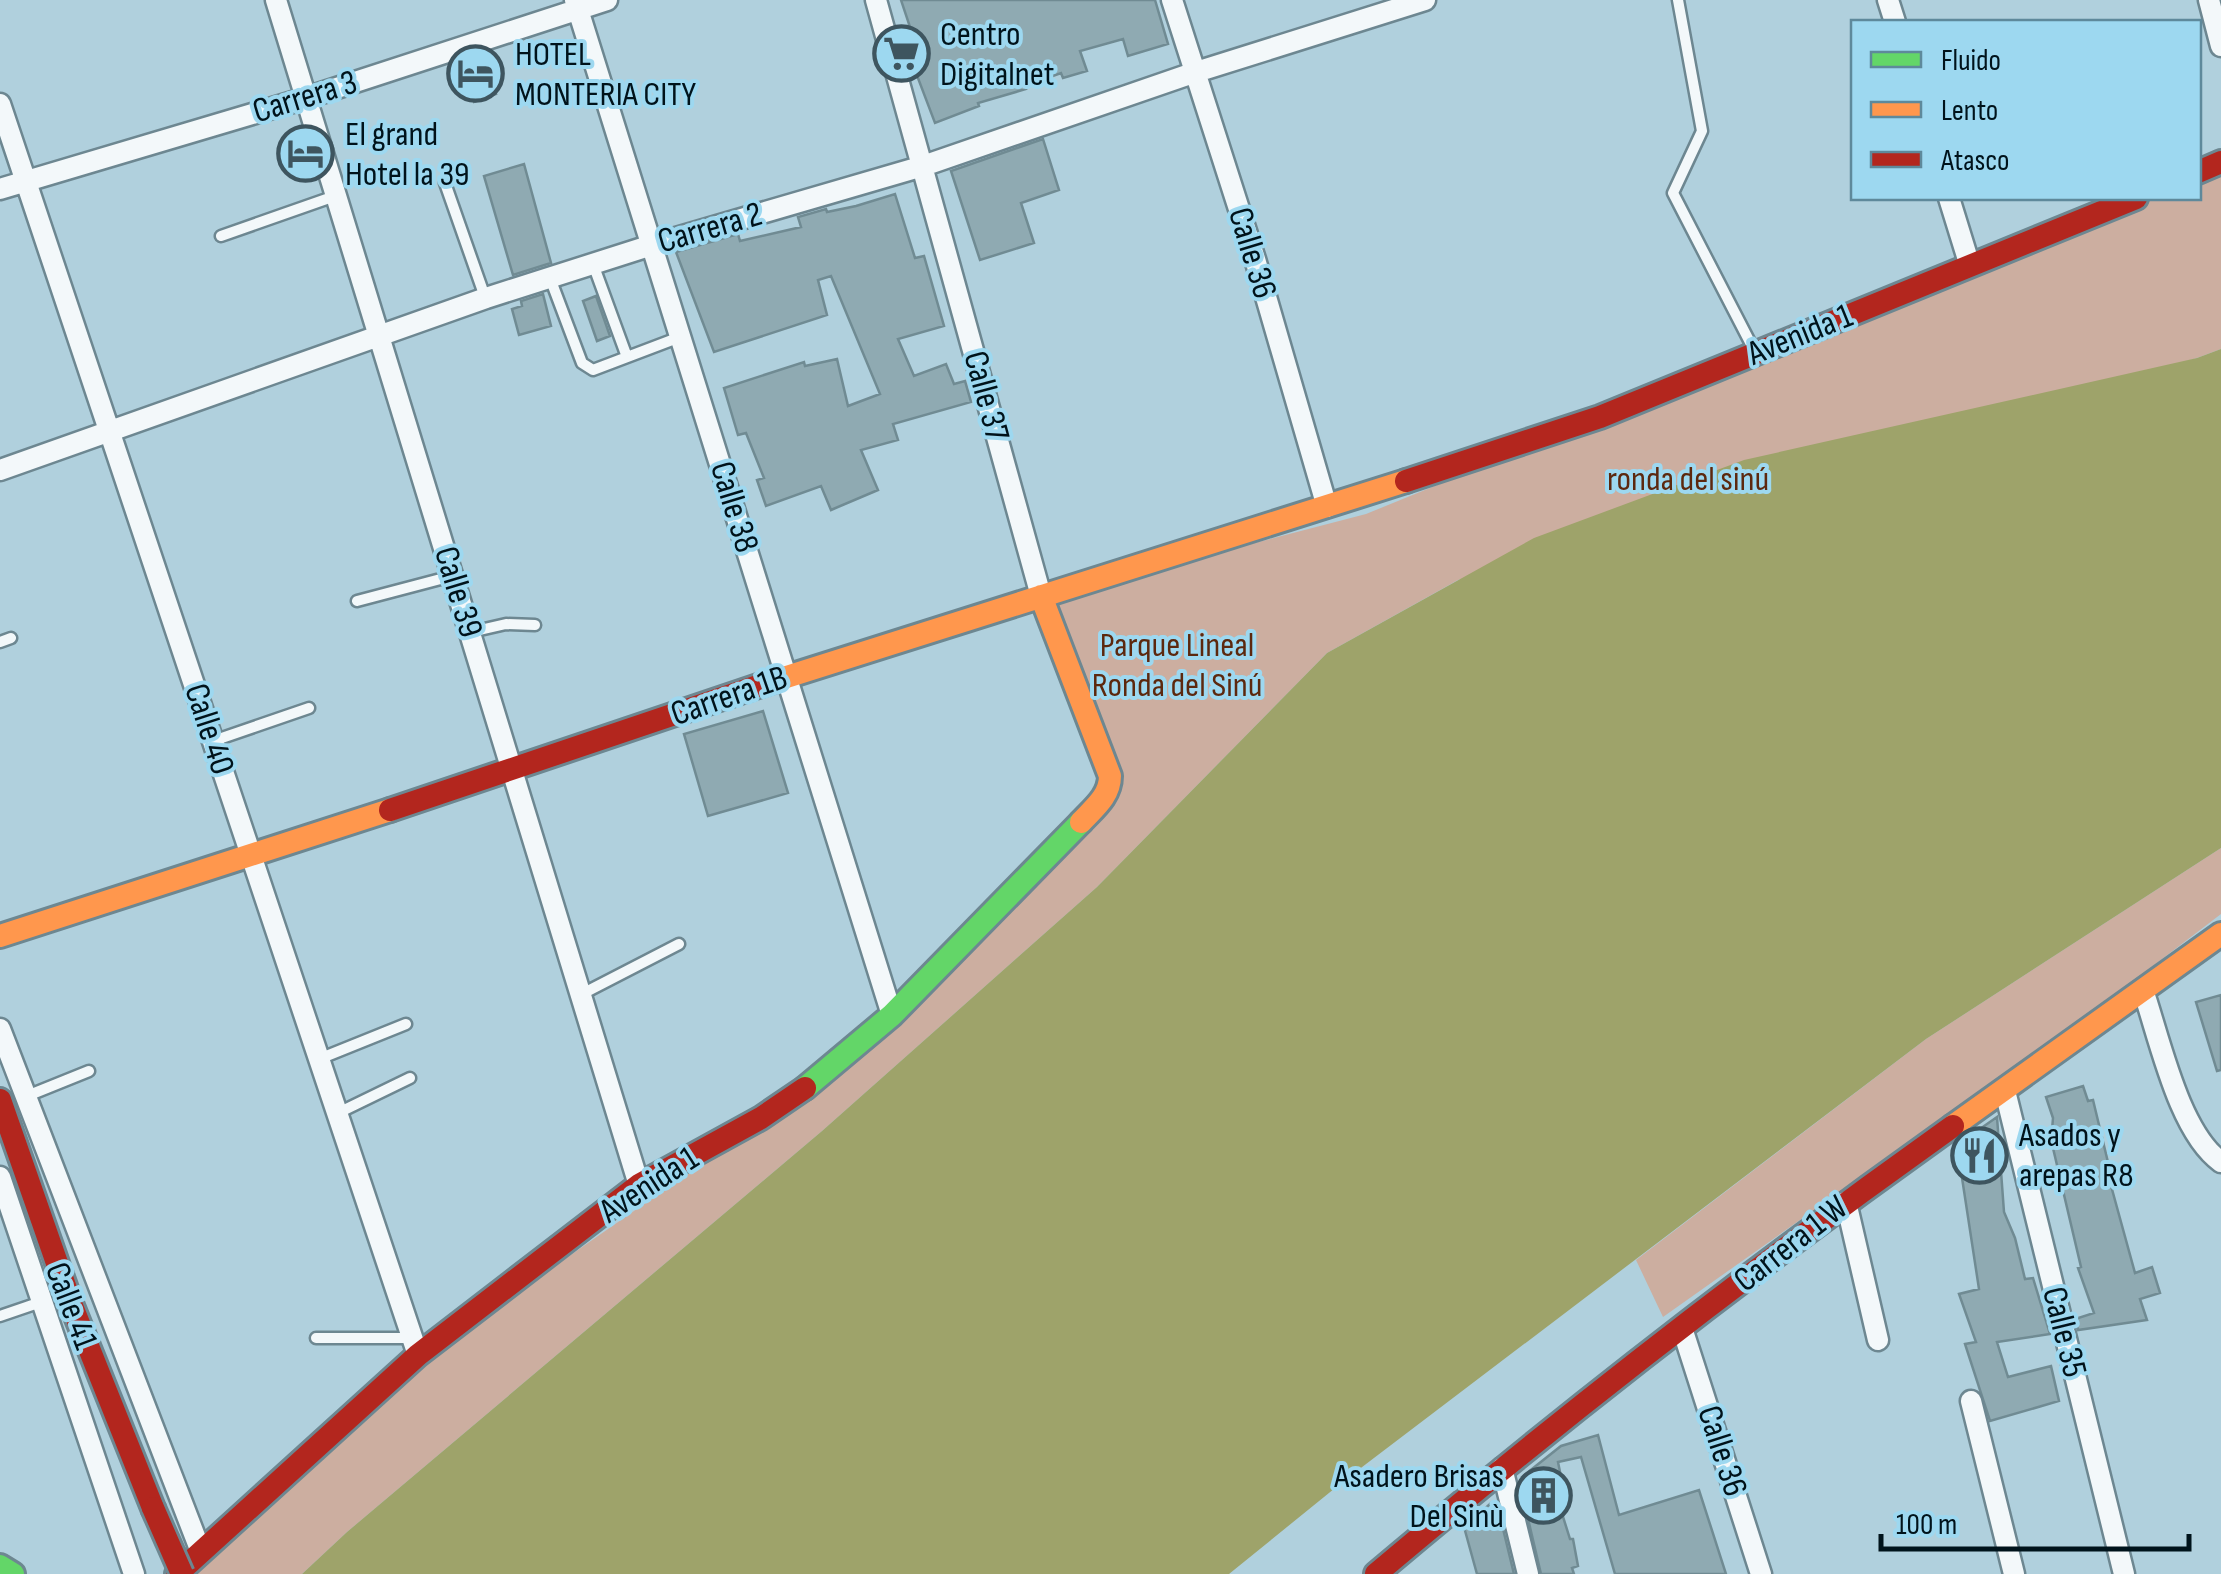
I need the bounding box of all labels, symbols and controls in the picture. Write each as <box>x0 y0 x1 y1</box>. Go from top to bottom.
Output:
place label: Centro Digitalnet <box>940 13 1054 96</box>
legend <box>1851 20 2201 200</box>
supermarket icon: Centro Digitalnet <box>871 24 931 84</box>
place label: HOTEL MONTERIA CITY <box>515 33 697 116</box>
text: Fluido <box>1941 43 2001 79</box>
hotel icon: HOTEL MONTERIA CITY <box>446 44 506 104</box>
street label: Carrera 3 <box>248 61 362 133</box>
text: Lento <box>1941 93 1998 129</box>
place label: El grand Hotel la 39 <box>345 113 470 196</box>
hotel icon: El grand Hotel la 39 <box>276 124 336 184</box>
text: Atasco <box>1940 143 2010 179</box>
street label: Carrera 2 <box>653 193 767 263</box>
street label: Calle 36 <box>1218 202 1286 304</box>
street label: Avenida 1 <box>1740 295 1859 376</box>
street label: Calle 37 <box>953 346 1019 446</box>
street label: Calle 38 <box>700 456 768 558</box>
park label: ronda del sinú <box>1607 458 1769 501</box>
street label: Calle 39 <box>424 541 492 643</box>
park label: Parque Lineal Ronda del Sinú <box>1092 624 1262 707</box>
street label: Carrera 1B <box>665 656 793 736</box>
street label: Calle 40 <box>174 678 244 780</box>
place label: Asados y arepas R8 <box>2018 1114 2134 1197</box>
restaurant icon: Asados y arepas R8 <box>1950 1125 2010 1185</box>
street label: Avenida 1 <box>591 1137 707 1233</box>
street label: Carrera 1 W <box>1726 1186 1857 1302</box>
street label: Calle 41 <box>35 1257 107 1355</box>
street label: Calle 35 <box>2032 1283 2096 1381</box>
street label: Calle 36 <box>1687 1400 1757 1502</box>
place label: Asadero Brisas Del Sinù <box>1333 1455 1504 1538</box>
building icon: Asadero Brisas Del Sinù <box>1513 1466 1573 1526</box>
scale bar <box>1881 1489 2188 1551</box>
text: 100 m <box>1896 1507 1957 1543</box>

